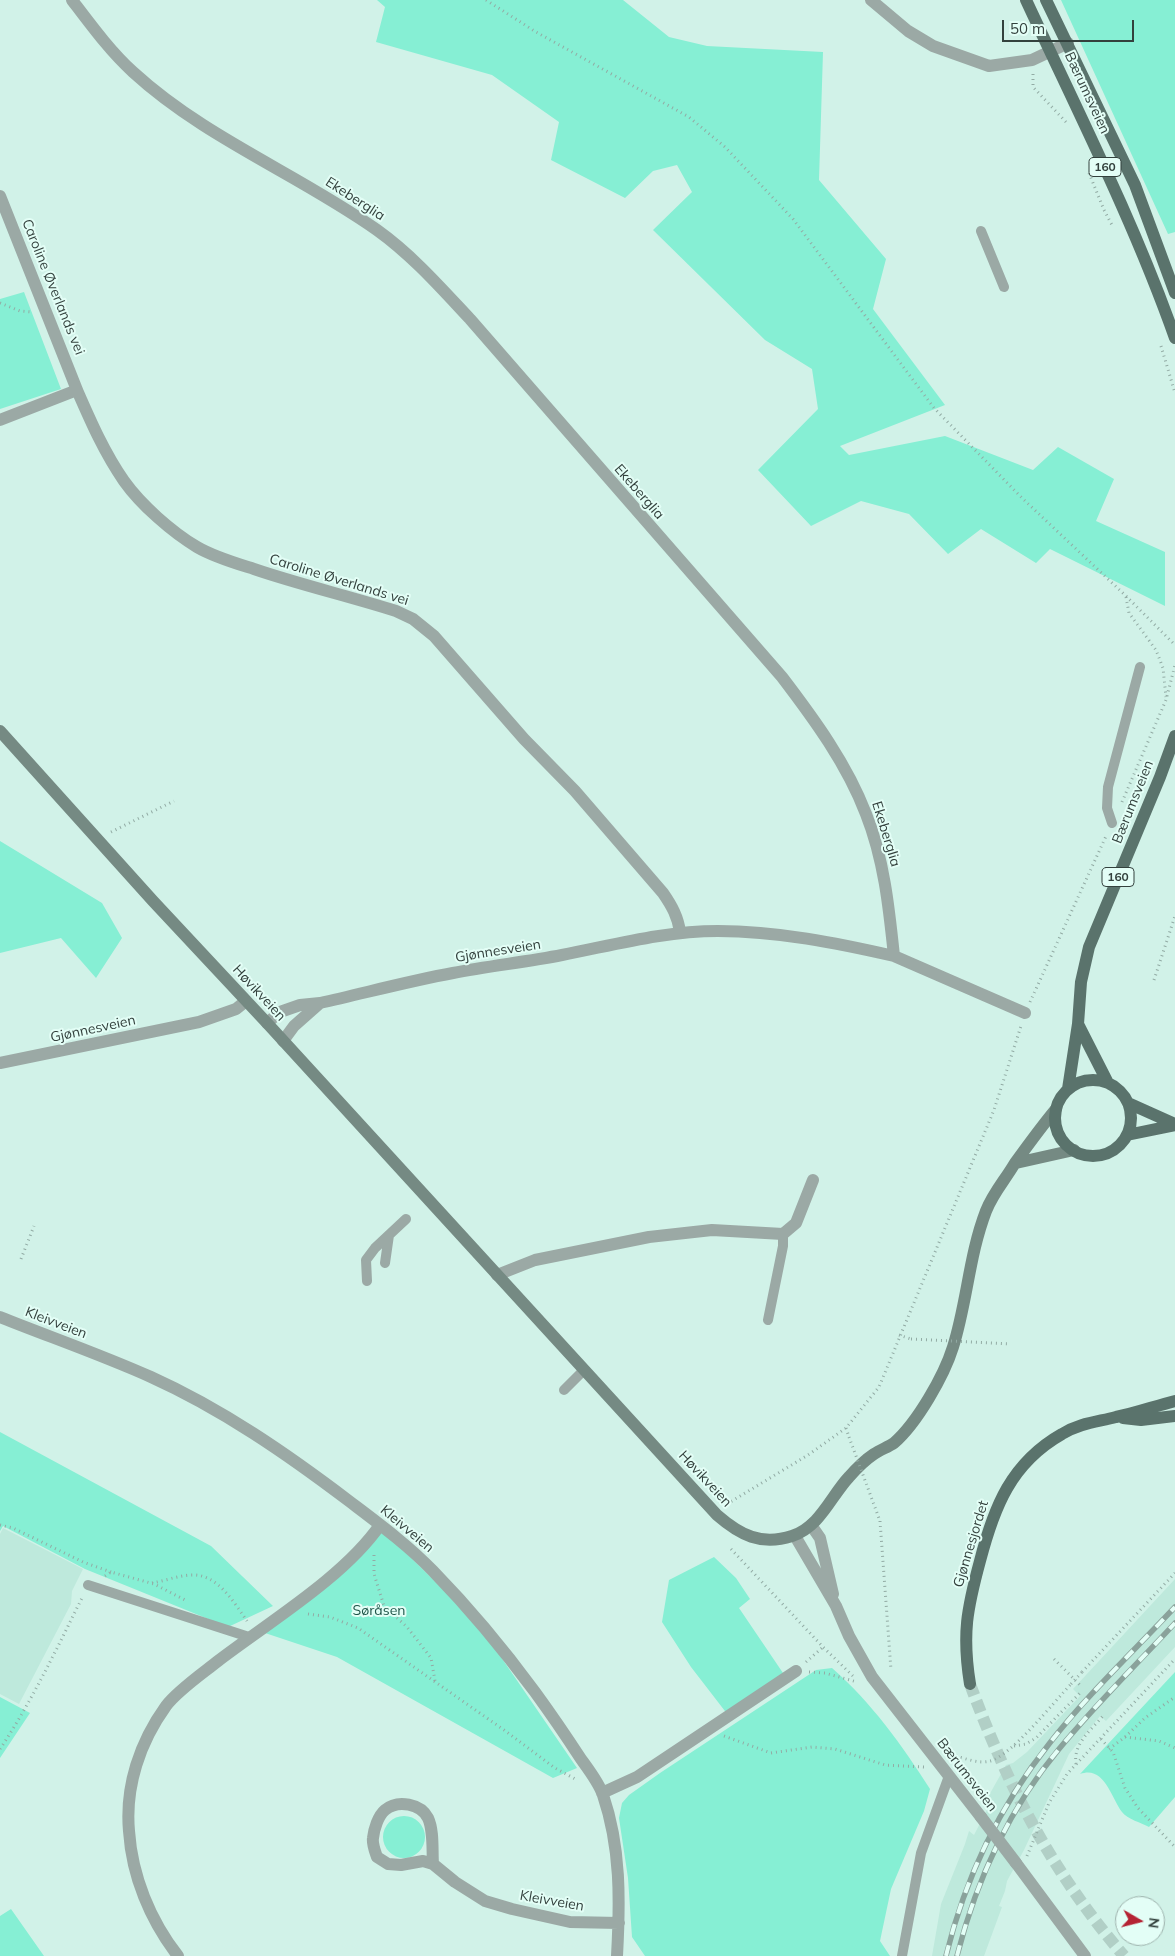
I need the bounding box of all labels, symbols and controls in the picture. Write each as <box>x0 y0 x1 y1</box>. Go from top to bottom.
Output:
scale bar <box>1005 10 1138 42</box>
text: 50 m <box>1010 19 1045 38</box>
street label: Bærumsveien <box>1061 49 1113 137</box>
road number: 160 <box>1089 158 1121 176</box>
street label: Ekeberglia <box>322 174 388 224</box>
street label: Caroline Øverlands vei <box>18 217 88 357</box>
street label: Ekeberglia <box>611 461 667 523</box>
street label: Caroline Øverlands vei <box>267 551 411 609</box>
street label: Bærumsveien <box>1109 758 1157 846</box>
street label: Ekeberglia <box>868 799 904 869</box>
road number: 160 <box>1102 868 1134 886</box>
street label: Gjønnesveien <box>454 936 542 966</box>
street label: Høvikveien <box>229 962 289 1024</box>
street label: Gjønnesveien <box>49 1012 137 1046</box>
street label: Kleivveien <box>23 1304 89 1342</box>
street label: Høvikveien <box>675 1448 735 1510</box>
street label: Gjønnesjordet <box>950 1499 992 1589</box>
street label: Kleivveien <box>377 1502 437 1556</box>
park label: Søråsen <box>353 1603 405 1619</box>
street label: Bærumsveien <box>933 1735 1001 1815</box>
street label: Kleivveien <box>519 1887 585 1915</box>
north arrow <box>1115 1896 1165 1946</box>
text: N <box>1144 1916 1164 1929</box>

